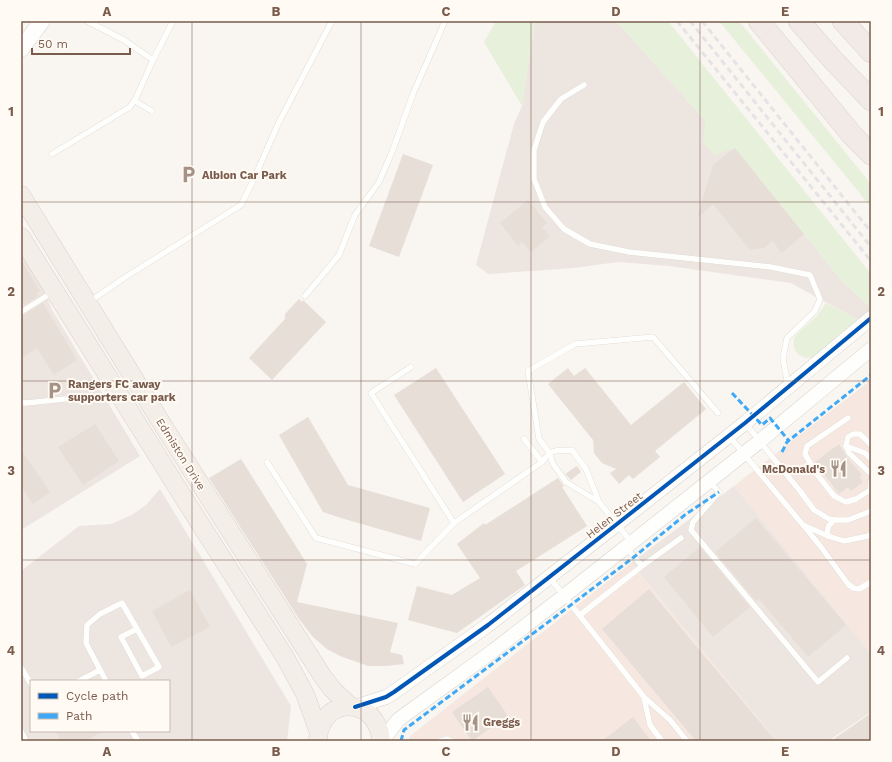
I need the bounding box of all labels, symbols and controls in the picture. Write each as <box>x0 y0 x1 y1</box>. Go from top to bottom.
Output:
text: A <box>103 4 112 19</box>
text: B <box>272 4 281 19</box>
text: C <box>442 4 451 19</box>
text: D <box>611 4 621 19</box>
text: E <box>781 4 789 19</box>
scale bar <box>32 30 130 56</box>
text: 50 m <box>38 37 68 51</box>
text: 1 <box>8 104 14 119</box>
text: 1 <box>878 104 884 119</box>
parking icon: Albion Car Park <box>179 165 199 185</box>
place label: Albion Car Park <box>202 169 287 182</box>
text: 2 <box>7 284 15 299</box>
text: 2 <box>877 284 885 299</box>
place label: Rangers FC away supporters car park <box>68 378 176 404</box>
parking icon: Rangers FC away supporters car park <box>45 380 65 400</box>
street label: Edmiston Drive <box>153 416 208 492</box>
restaurant icon: McDonald's <box>828 459 848 479</box>
text: 3 <box>7 463 15 478</box>
place label: McDonald's <box>762 463 825 476</box>
text: 3 <box>877 463 885 478</box>
street label: Helen Street <box>584 489 645 541</box>
text: 4 <box>7 643 16 658</box>
text: 4 <box>877 643 886 658</box>
legend <box>30 680 170 732</box>
text: Cycle path <box>66 689 128 703</box>
text: Path <box>66 709 92 723</box>
restaurant icon: Greggs <box>460 712 480 732</box>
place label: Greggs <box>483 716 520 729</box>
text: A <box>103 744 112 759</box>
text: B <box>272 744 281 759</box>
text: C <box>442 744 451 759</box>
text: D <box>611 744 621 759</box>
text: E <box>781 744 789 759</box>

